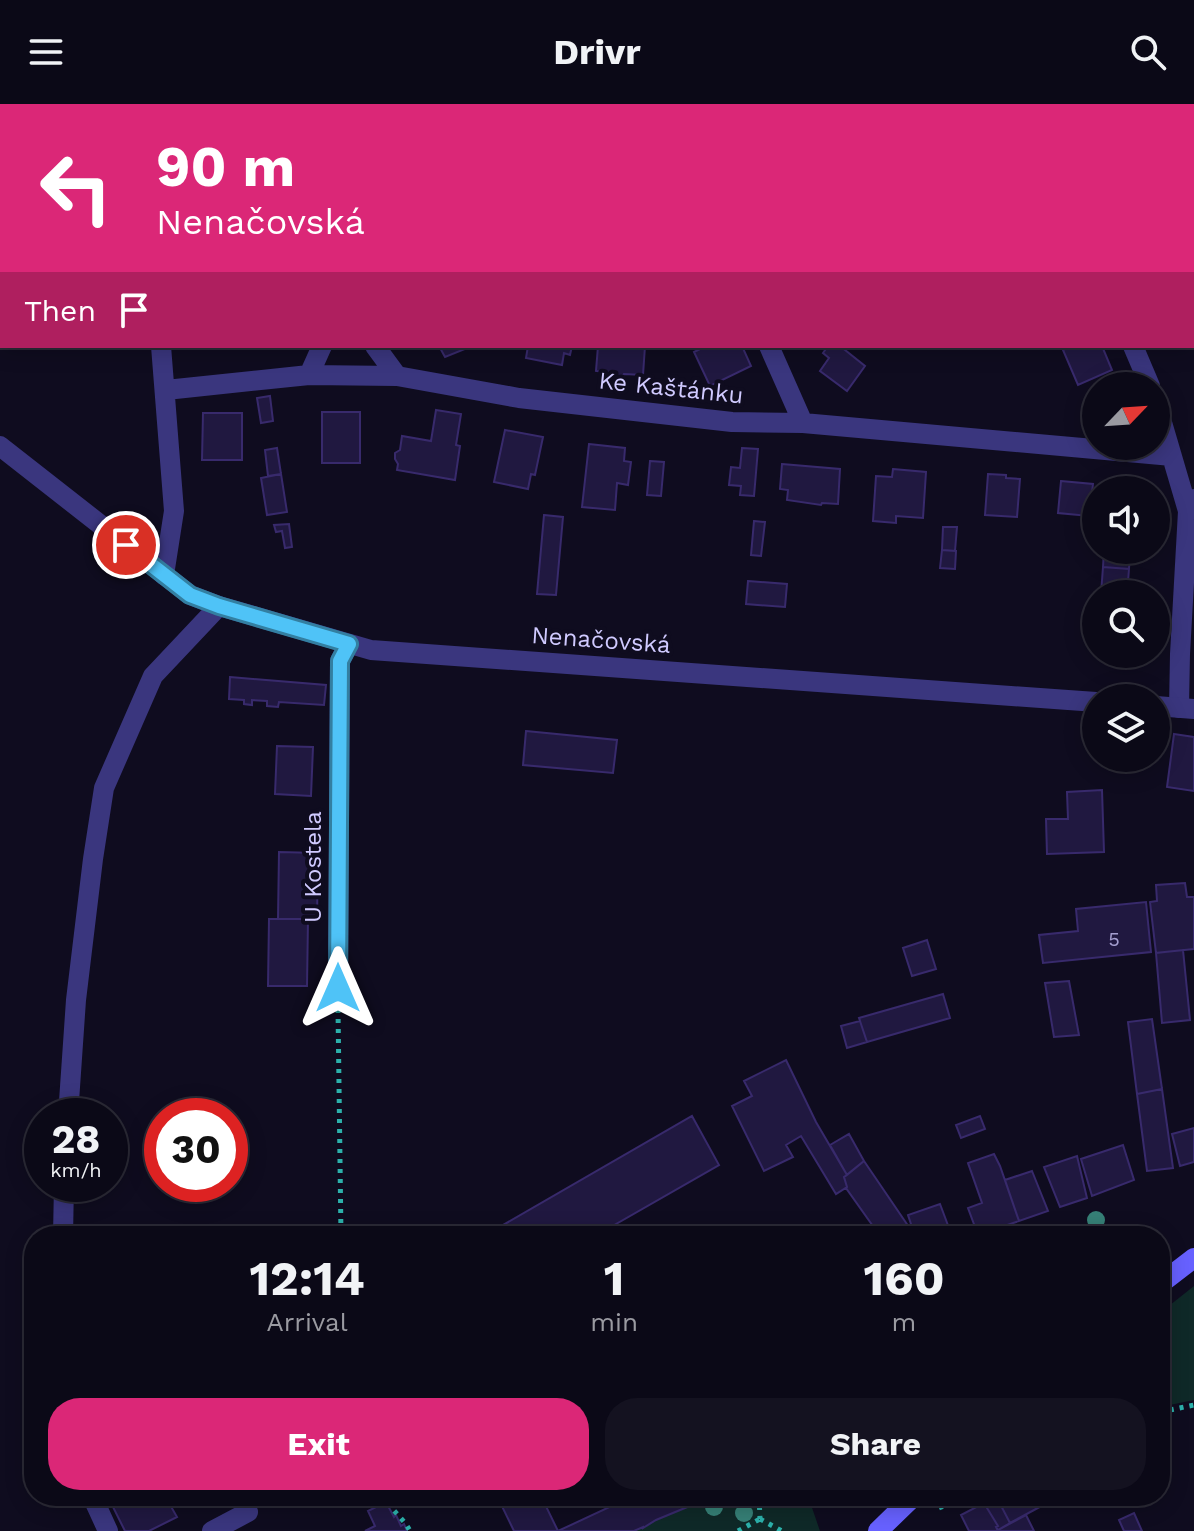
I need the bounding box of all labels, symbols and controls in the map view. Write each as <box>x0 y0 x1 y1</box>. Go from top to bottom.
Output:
icon: menu <box>24 30 68 74</box>
icon: search <box>1126 30 1170 74</box>
text: Drivr <box>553 31 641 73</box>
text: 90 m <box>156 134 295 200</box>
icon: left <box>24 136 128 240</box>
text: Nenačovská <box>156 201 365 243</box>
icon: arrive <box>112 288 156 332</box>
text: Then <box>24 293 96 328</box>
street label: Ke Kaštánku <box>597 366 745 410</box>
north arrow <box>1082 372 1170 460</box>
map controls <box>1082 372 1170 772</box>
button: sound <box>1082 476 1170 564</box>
pin <box>92 511 160 579</box>
icon: arrive <box>104 523 148 567</box>
button: search <box>1082 580 1170 668</box>
street label: Nenačovská <box>531 621 671 659</box>
button: layers <box>1082 684 1170 772</box>
street label: U Kostela <box>299 811 327 923</box>
house number: 5 <box>1108 927 1120 951</box>
position arrow <box>296 946 380 1030</box>
speed limit sign: 30 <box>144 1098 248 1202</box>
text: 28 <box>52 1116 100 1163</box>
text: km/h <box>50 1158 102 1182</box>
text: 12:14 <box>249 1250 365 1307</box>
text: 1 <box>604 1250 625 1307</box>
text: 160 <box>863 1250 945 1307</box>
text: Arrival <box>267 1307 348 1337</box>
text: min <box>590 1307 638 1337</box>
text: m <box>892 1307 916 1337</box>
button: Exit <box>48 1398 589 1490</box>
button: Share <box>605 1398 1146 1490</box>

